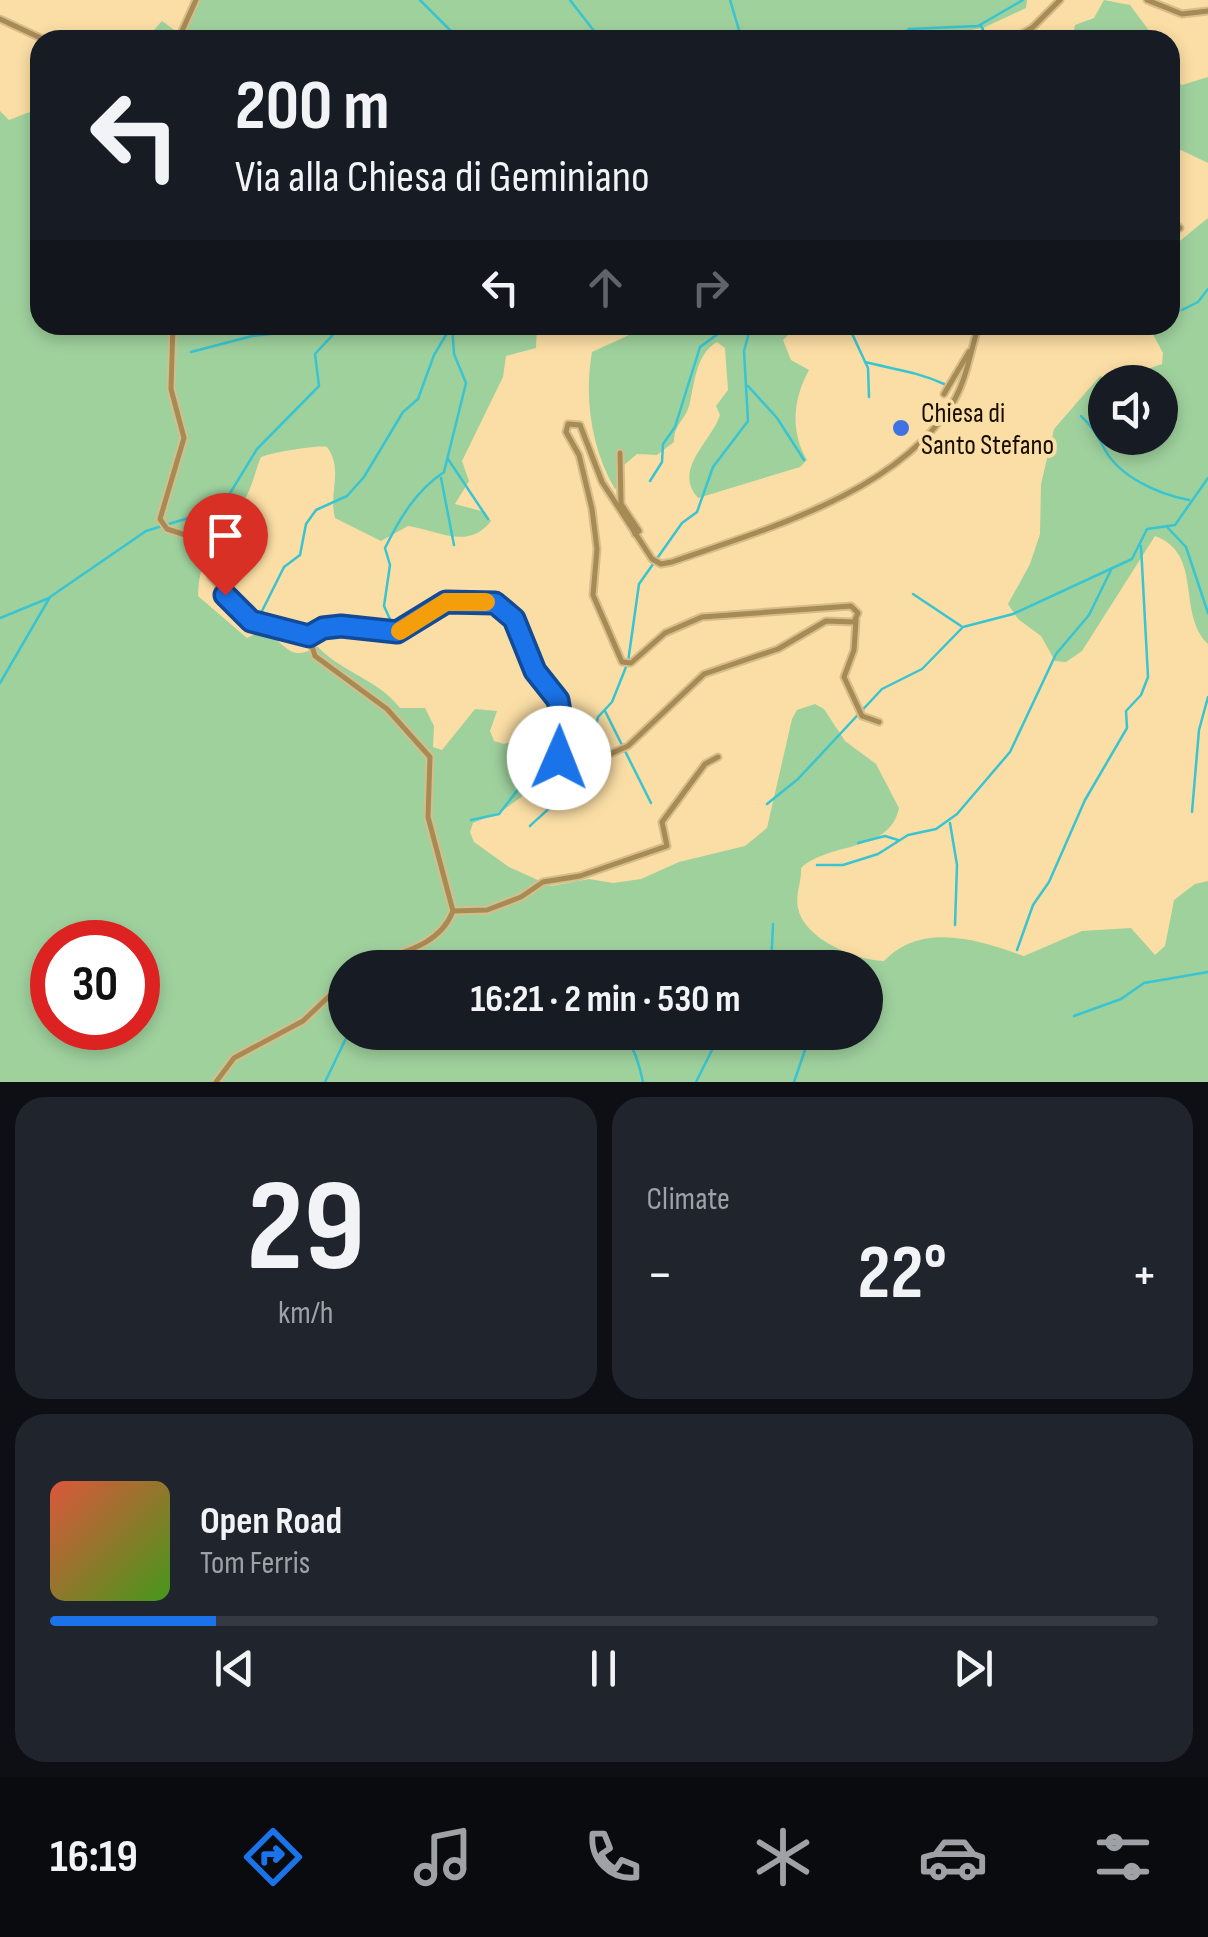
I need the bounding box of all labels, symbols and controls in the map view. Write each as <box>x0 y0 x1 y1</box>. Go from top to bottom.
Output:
text: 200 m <box>235 65 390 149</box>
icon: left <box>70 70 200 200</box>
text: Via alla Chiesa di Geminiano <box>235 150 650 205</box>
icon: left <box>473 260 528 315</box>
icon: ahead <box>578 260 633 315</box>
icon: right <box>683 260 738 315</box>
map controls <box>1088 365 1178 455</box>
button: sound <box>1088 365 1178 455</box>
place label: Chiesa di Santo Stefano <box>921 397 1054 462</box>
marker: Chiesa di Santo Stefano <box>890 417 912 439</box>
pin <box>183 493 268 596</box>
icon: arrive <box>198 508 253 563</box>
position arrow <box>507 706 611 810</box>
speed limit sign: 30 <box>30 920 160 1050</box>
text: 16:21 · 2 min · 530 m <box>470 977 741 1022</box>
text: 29 <box>246 1151 365 1307</box>
text: Climate <box>647 1180 730 1219</box>
text: 22° <box>858 1229 947 1320</box>
text: − <box>647 1242 673 1309</box>
text: + <box>1131 1242 1158 1309</box>
text: km/h <box>278 1294 333 1333</box>
text: Open Road <box>200 1499 342 1544</box>
text: Tom Ferris <box>200 1544 310 1583</box>
icon: previous <box>207 1641 262 1696</box>
icon: pause <box>576 1641 631 1696</box>
icon: next <box>946 1641 1001 1696</box>
icon: directions <box>238 1822 308 1892</box>
icon: music <box>408 1822 478 1892</box>
icon: phone <box>578 1822 648 1892</box>
icon: climate <box>748 1822 818 1892</box>
icon: car <box>918 1822 988 1892</box>
icon: filters <box>1088 1822 1158 1892</box>
text: 16:19 <box>50 1830 138 1885</box>

